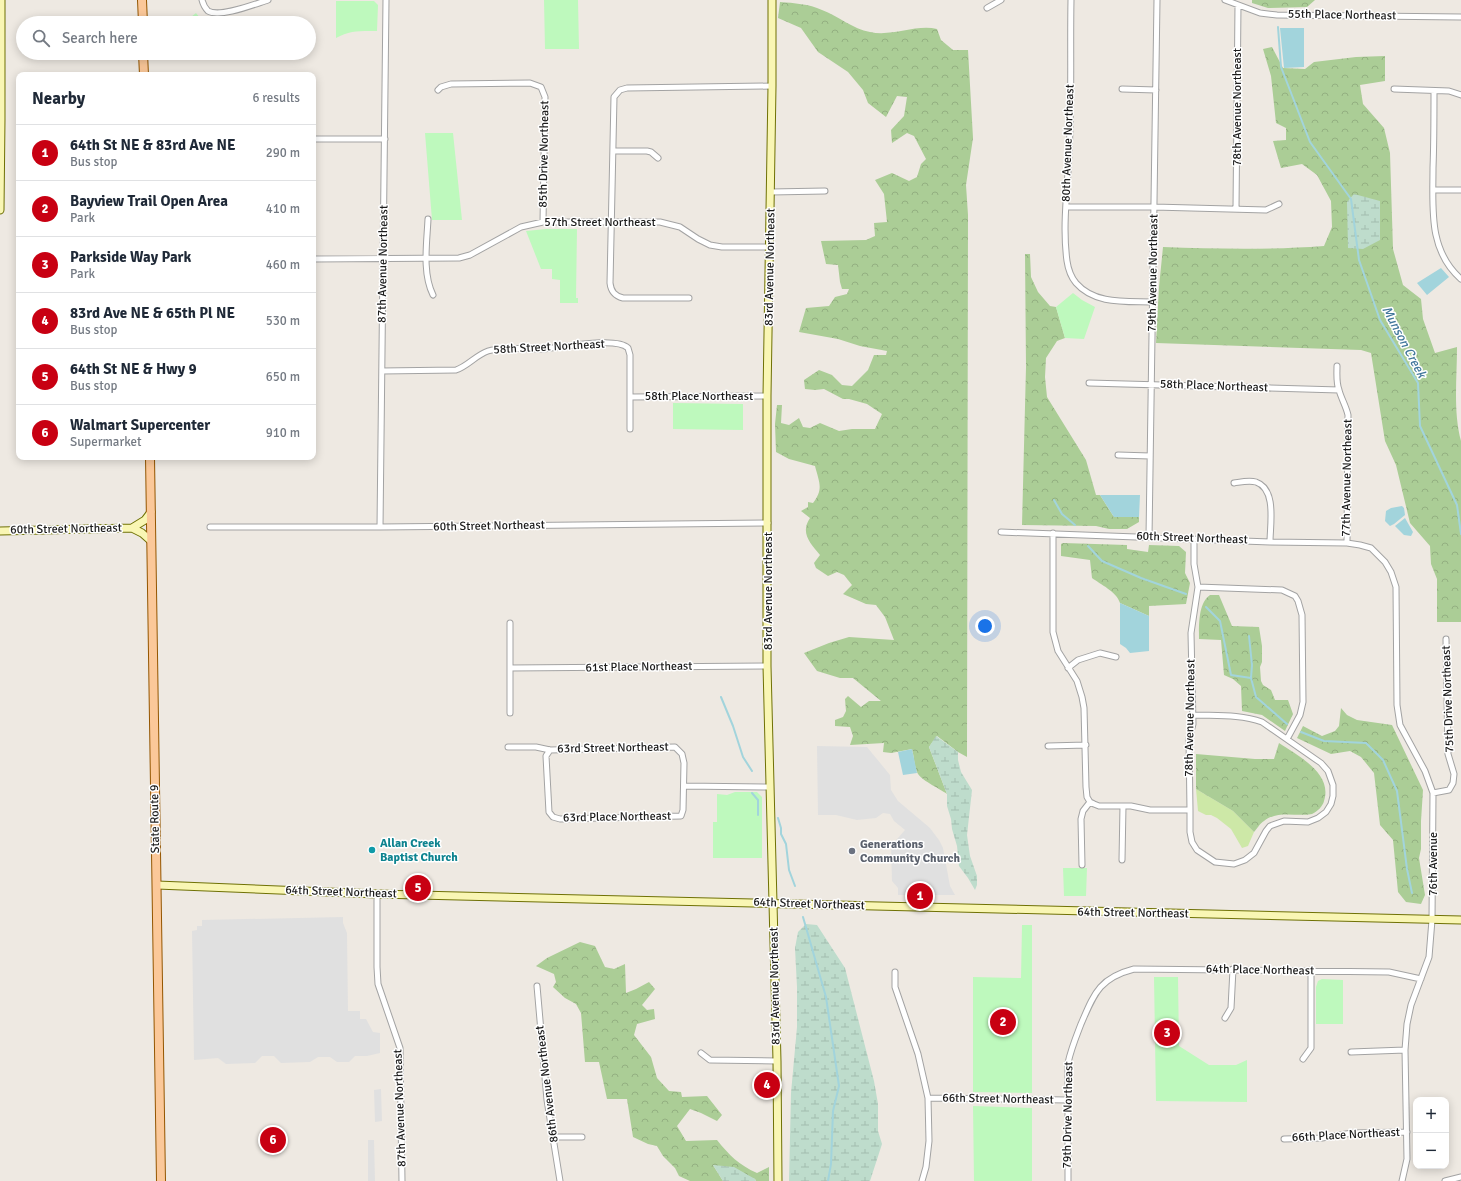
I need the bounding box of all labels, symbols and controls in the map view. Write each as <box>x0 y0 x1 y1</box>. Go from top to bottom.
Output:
street label: 55th Place Northeast <box>1288 7 1396 23</box>
search box <box>16 16 316 60</box>
icon: search <box>30 27 52 49</box>
text: Search here <box>62 29 138 47</box>
street label: 78th Avenue Northeast <box>1230 48 1245 166</box>
street label: 80th Avenue Northeast <box>1058 84 1078 202</box>
text: Nearby <box>32 88 85 109</box>
text: 6 results <box>252 90 300 106</box>
street label: 85th Drive Northeast <box>536 100 552 208</box>
text: 64th St NE & 83rd Ave NE <box>70 136 236 154</box>
text: 1 <box>41 145 49 161</box>
text: 290 m <box>266 145 300 161</box>
text: Bus stop <box>70 154 117 170</box>
text: Bayview Trail Open Area <box>70 192 228 210</box>
text: 2 <box>41 201 49 217</box>
text: 410 m <box>266 201 300 217</box>
street label: 87th Avenue Northeast <box>374 205 392 323</box>
street label: 83rd Avenue Northeast <box>761 208 779 326</box>
text: Park <box>70 210 95 226</box>
street label: 79th Avenue Northeast <box>1144 214 1162 332</box>
street label: 57th Street Northeast <box>544 215 656 230</box>
text: Parkside Way Park <box>70 248 191 266</box>
text: 3 <box>41 257 49 273</box>
text: 460 m <box>266 257 300 273</box>
text: Park <box>70 266 95 282</box>
water label: Munson Creek <box>1378 303 1430 382</box>
text: 83rd Ave NE & 65th Pl NE <box>70 304 235 322</box>
text: 4 <box>41 313 49 329</box>
text: 530 m <box>266 313 300 329</box>
text: Bus stop <box>70 322 117 338</box>
street label: 58th Street Northeast <box>493 337 605 357</box>
text: 64th St NE & Hwy 9 <box>70 360 197 378</box>
text: 5 <box>41 369 49 385</box>
text: 650 m <box>266 369 300 385</box>
street label: 58th Place Northeast <box>1160 377 1268 395</box>
text: Bus stop <box>70 378 117 394</box>
street label: 58th Place Northeast <box>645 389 753 404</box>
text: Walmart Supercenter <box>70 416 210 434</box>
street label: 77th Avenue Northeast <box>1338 419 1356 537</box>
text: 6 <box>41 425 49 441</box>
text: 910 m <box>266 425 300 441</box>
text: Supermarket <box>70 434 142 450</box>
street label: 60th Street Northeast <box>433 518 545 534</box>
street label: 60th Street Northeast <box>10 521 122 537</box>
street label: 60th Street Northeast <box>1136 529 1248 547</box>
street label: 83rd Avenue Northeast <box>761 532 776 650</box>
your location <box>975 616 995 636</box>
street label: 75th Drive Northeast <box>1439 645 1457 753</box>
street label: 61st Place Northeast <box>585 659 693 675</box>
street label: 78th Avenue Northeast <box>1181 659 1199 777</box>
street label: 63rd Street Northeast <box>557 740 669 756</box>
street label: State Route 9 <box>147 785 163 853</box>
street label: 63rd Place Northeast <box>563 809 671 825</box>
street label: 76th Avenue <box>1426 832 1441 896</box>
place label: Allan Creek Baptist Church <box>380 836 458 865</box>
place label: Generations Community Church <box>860 837 961 866</box>
marker: Allan Creek Baptist Church <box>367 845 377 855</box>
marker: Generations Community Church <box>847 846 857 856</box>
pin: 5 <box>405 873 431 903</box>
pin: 1 <box>907 881 933 911</box>
street label: 64th Street Northeast <box>285 883 397 901</box>
street label: 64th Street Northeast <box>753 895 865 913</box>
street label: 64th Street Northeast <box>1077 905 1189 921</box>
street label: 83rd Avenue Northeast <box>766 927 784 1045</box>
street label: 64th Place Northeast <box>1206 962 1314 978</box>
pin: 2 <box>990 1007 1016 1037</box>
pin: 3 <box>1154 1018 1180 1048</box>
street label: 86th Avenue Northeast <box>532 1025 562 1143</box>
street label: 87th Avenue Northeast <box>390 1049 410 1167</box>
street label: 79th Drive Northeast <box>1060 1061 1076 1169</box>
pin: 4 <box>754 1070 780 1100</box>
street label: 66th Street Northeast <box>942 1091 1054 1107</box>
map controls <box>1413 1097 1449 1169</box>
button: + <box>1413 1097 1449 1133</box>
pin: 6 <box>260 1125 286 1155</box>
street label: 66th Place Northeast <box>1292 1125 1400 1145</box>
button: − <box>1413 1133 1449 1169</box>

